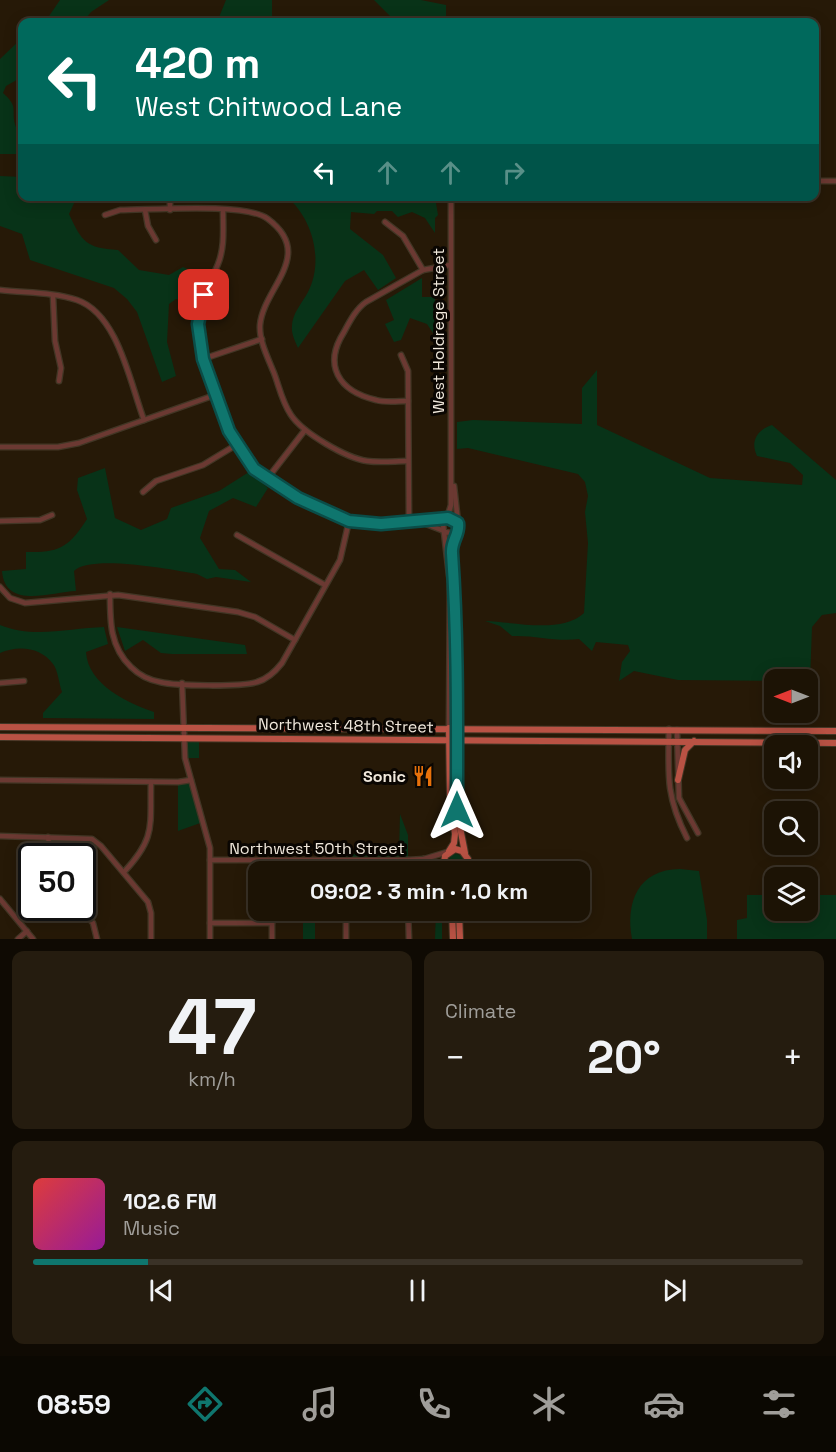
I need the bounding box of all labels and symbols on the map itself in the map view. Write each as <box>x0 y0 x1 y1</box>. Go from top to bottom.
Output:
street label: West Holdrege Street <box>428 248 449 414</box>
pin <box>178 269 229 320</box>
north arrow <box>764 669 818 723</box>
street label: Northwest 48th Street <box>258 713 434 738</box>
restaurant icon: Sonic <box>411 764 435 788</box>
place label: Sonic <box>363 766 406 787</box>
position arrow <box>425 778 489 842</box>
street label: Northwest 50th Street <box>229 838 405 859</box>
speed limit sign: 50 <box>18 843 96 921</box>

